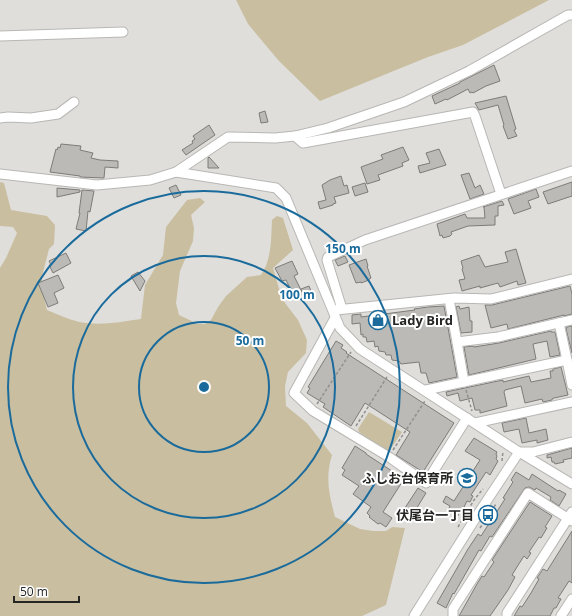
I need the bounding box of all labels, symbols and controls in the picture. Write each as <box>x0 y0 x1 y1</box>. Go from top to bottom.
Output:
text: 150 m <box>325 240 361 257</box>
text: 100 m <box>279 286 315 303</box>
shop icon: Lady Bird <box>367 309 389 331</box>
place label: Lady Bird <box>392 311 453 329</box>
text: 50 m <box>236 332 264 349</box>
centre of rings <box>197 380 211 394</box>
school or university icon: ふしお台保育所 <box>456 467 478 489</box>
place label: ふしお台保育所 <box>362 469 453 487</box>
bus stop icon: 伏尾台一丁目 <box>477 504 499 526</box>
place label: 伏尾台一丁目 <box>396 506 474 524</box>
scale bar <box>14 578 79 604</box>
text: 50 m <box>20 583 48 600</box>

